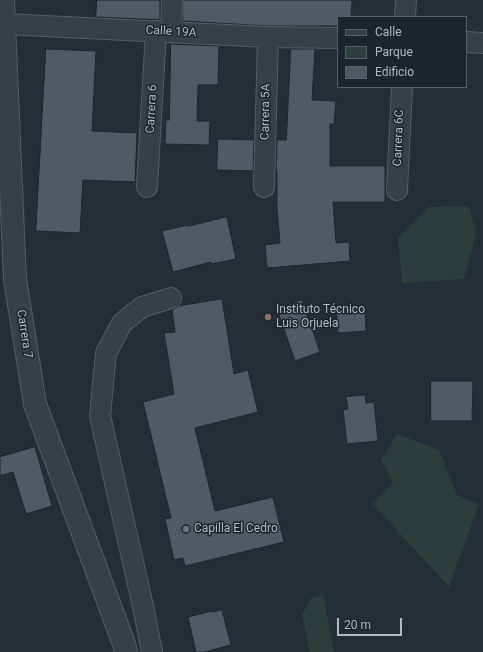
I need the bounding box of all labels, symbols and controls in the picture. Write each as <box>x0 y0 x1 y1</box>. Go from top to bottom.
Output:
legend <box>337 16 467 88</box>
street label: Calle 19A <box>145 23 197 41</box>
text: Calle <box>375 25 402 39</box>
text: Parque <box>375 45 413 59</box>
text: Edificio <box>375 65 414 79</box>
street label: Carrera 6 <box>144 84 160 134</box>
street label: Carrera 5A <box>258 84 274 140</box>
street label: Carrera 6C <box>391 109 407 167</box>
place label: Instituto Técnico Luis Orjuela <box>276 303 365 331</box>
street label: Carrera 7 <box>13 309 35 359</box>
marker: Instituto Técnico Luis Orjuela <box>263 312 273 322</box>
place label: Capilla El Cedro <box>194 522 278 536</box>
marker: Capilla El Cedro <box>181 524 191 534</box>
scale bar <box>339 610 404 636</box>
text: 20 m <box>344 618 371 632</box>

